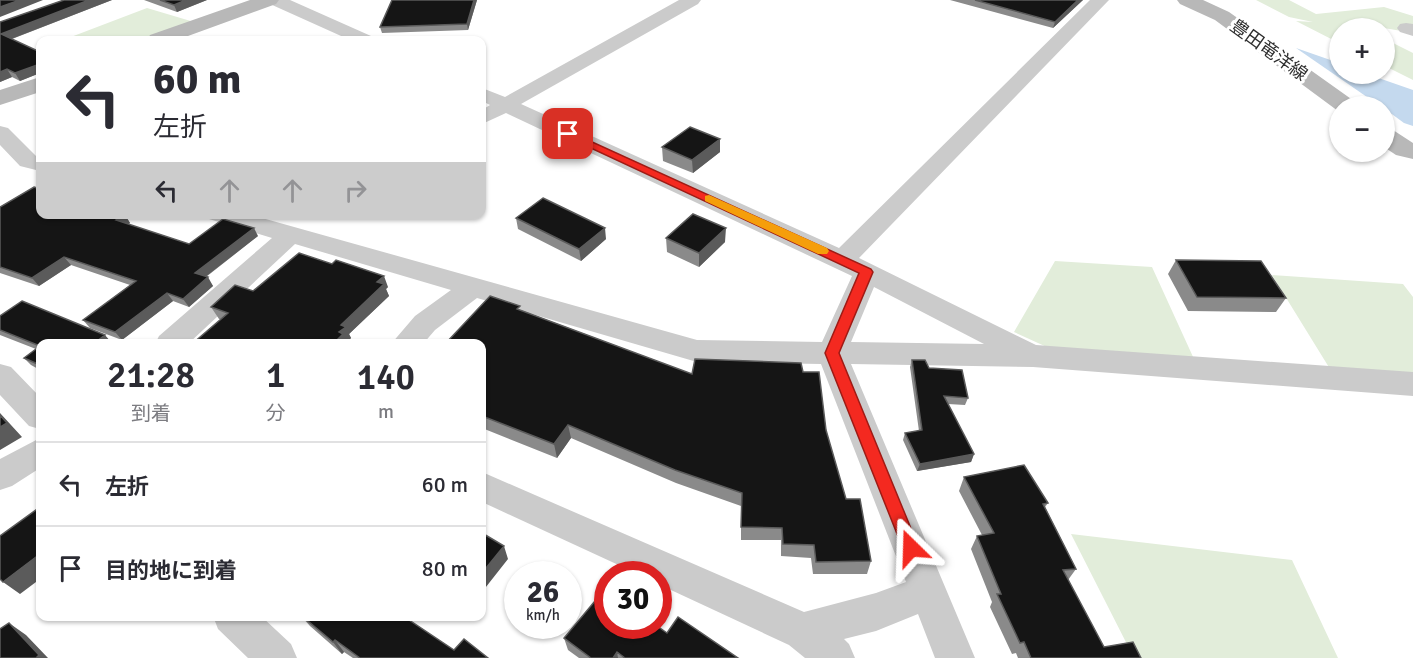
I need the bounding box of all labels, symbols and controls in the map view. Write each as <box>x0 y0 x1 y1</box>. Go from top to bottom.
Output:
street label: 豊田竜洋線 <box>1226 15 1312 85</box>
map controls <box>1329 18 1395 162</box>
button: + <box>1329 18 1395 84</box>
text: 60 m <box>153 54 242 105</box>
icon: left <box>54 60 132 138</box>
button: − <box>1329 96 1395 162</box>
pin <box>542 108 593 159</box>
text: 左折 <box>153 111 207 144</box>
icon: arrive <box>551 117 584 150</box>
icon: left <box>150 174 183 207</box>
icon: ahead <box>213 174 246 207</box>
icon: ahead <box>276 174 309 207</box>
icon: right <box>339 174 372 207</box>
text: 21:28 <box>107 353 195 398</box>
text: 1 <box>266 353 286 398</box>
text: 140 <box>357 355 415 400</box>
text: m <box>378 399 394 424</box>
text: 到着 <box>131 401 171 426</box>
text: 分 <box>266 401 286 426</box>
icon: left <box>54 468 87 501</box>
text: 60 m <box>422 471 468 498</box>
text: 左折 <box>105 473 149 500</box>
position arrow <box>879 516 943 580</box>
icon: arrive <box>54 552 87 585</box>
text: 80 m <box>422 555 468 582</box>
text: 目的地に到着 <box>105 557 237 584</box>
speed limit sign: 30 <box>594 561 672 639</box>
text: 26 <box>527 574 559 611</box>
text: km/h <box>526 606 560 624</box>

